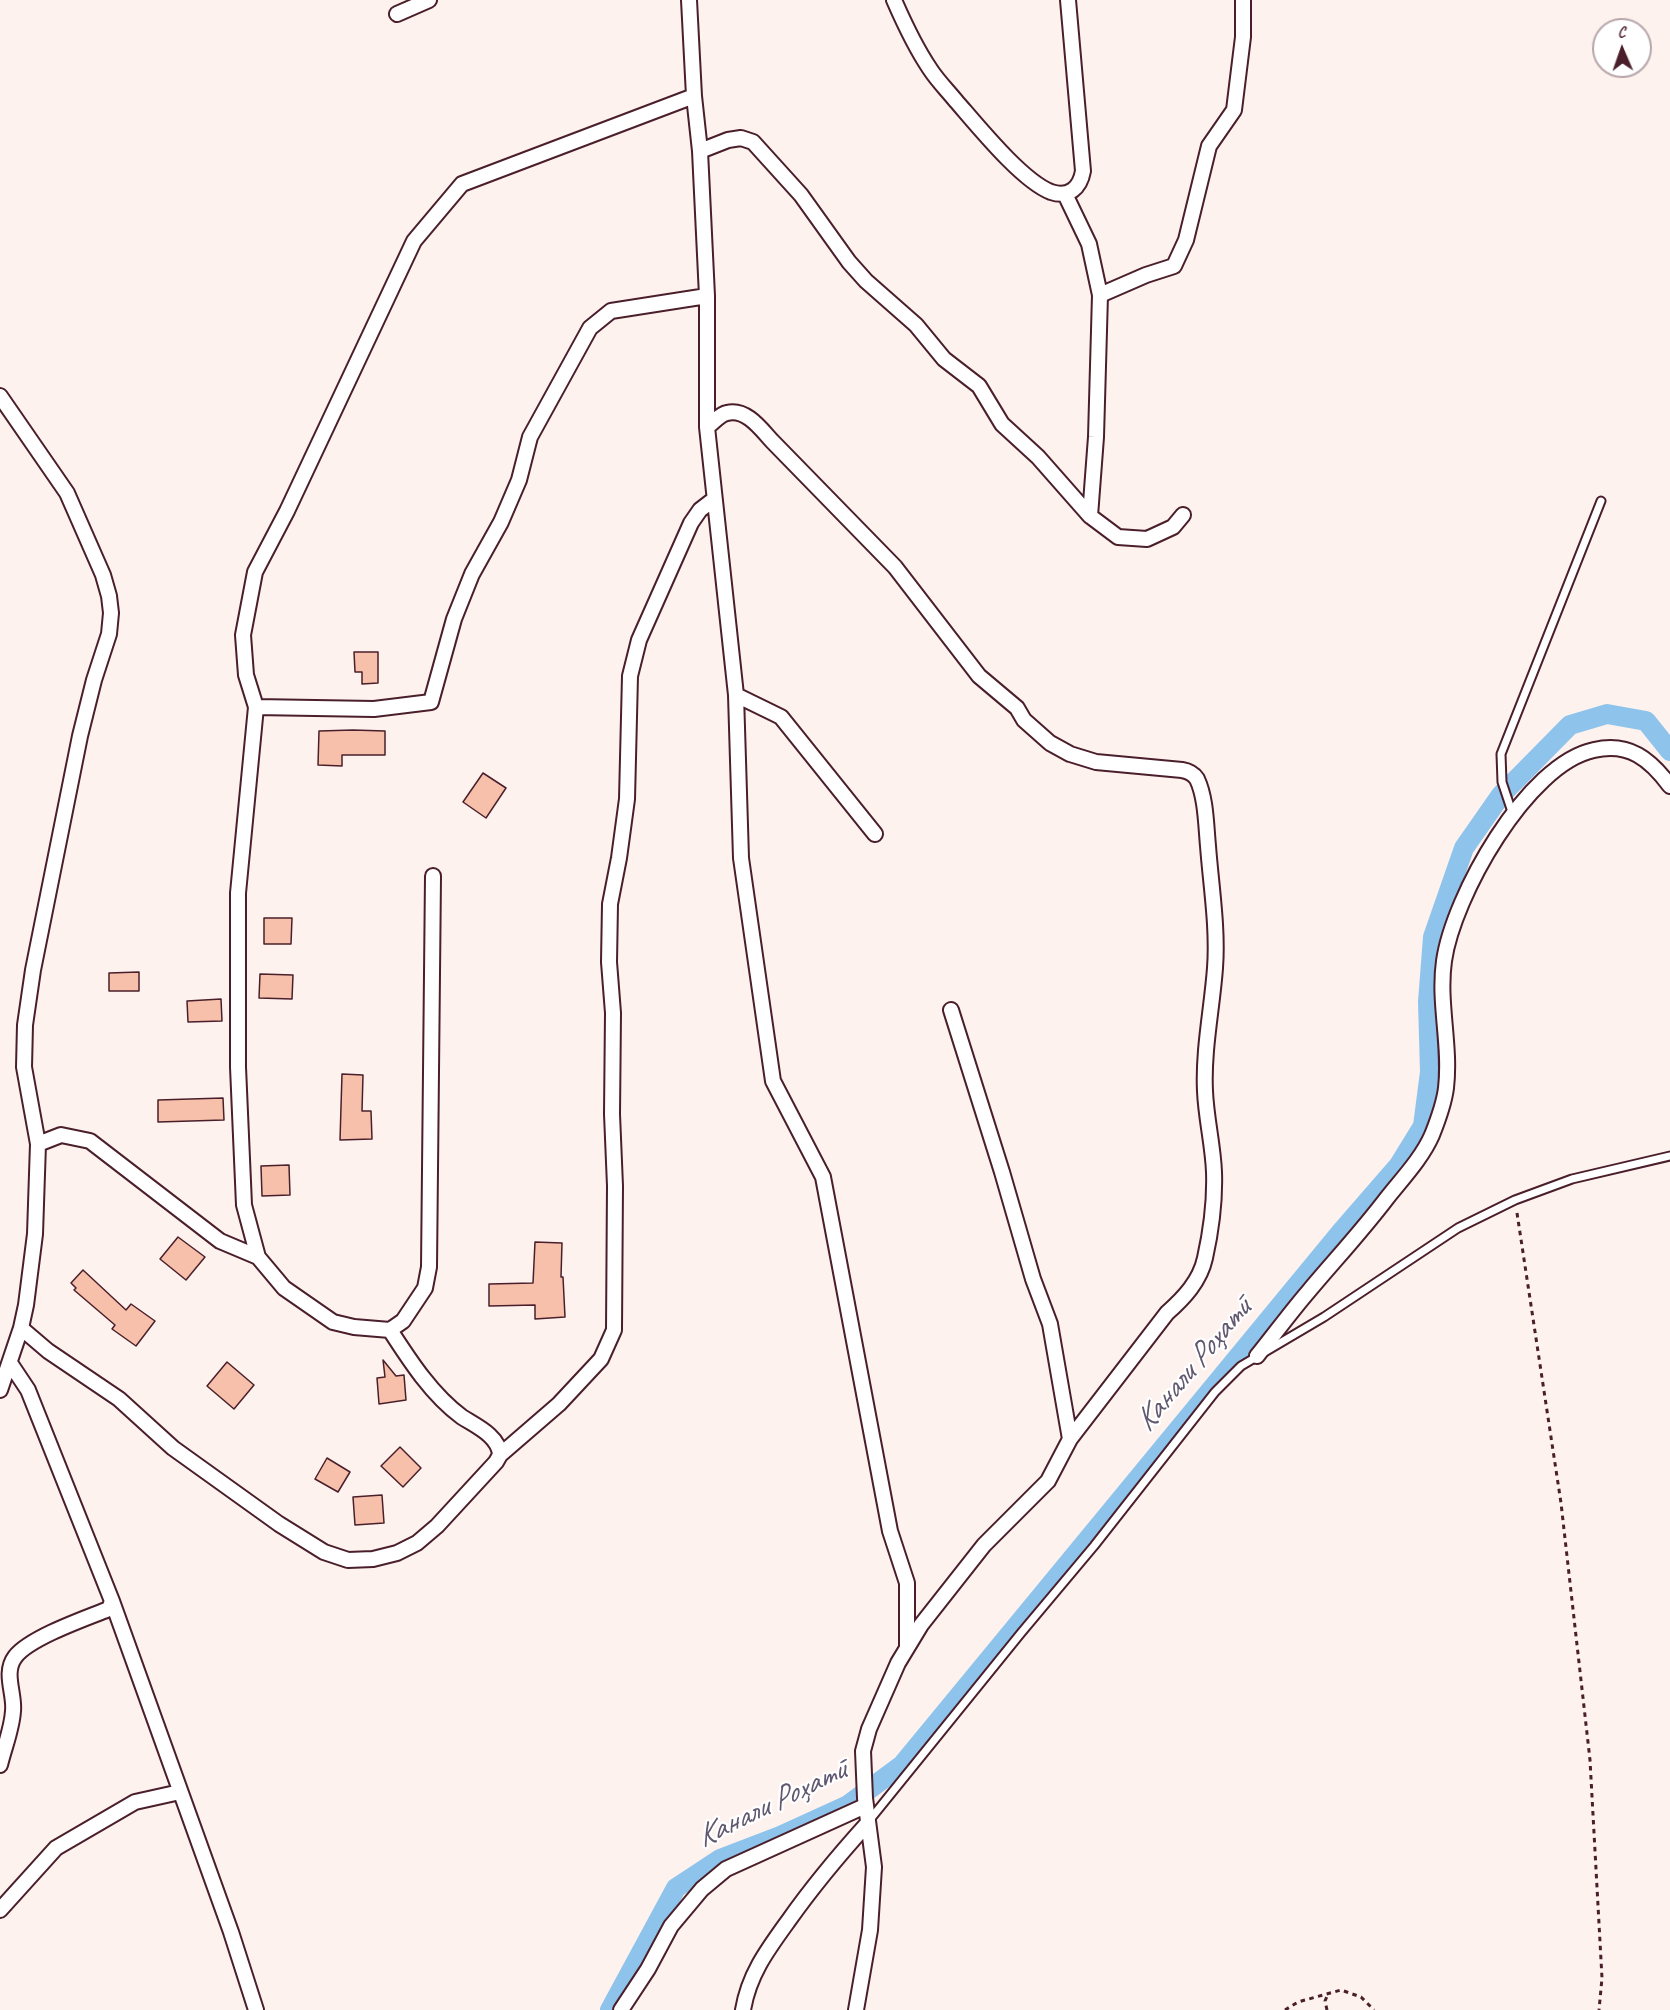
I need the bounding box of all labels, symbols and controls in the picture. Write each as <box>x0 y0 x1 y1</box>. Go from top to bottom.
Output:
north arrow <box>1592 18 1652 78</box>
text: С <box>1617 22 1626 42</box>
water label: Канали Роҳатӣ <box>1127 1290 1261 1440</box>
water label: Канали Роҳатӣ <box>690 1751 854 1857</box>

